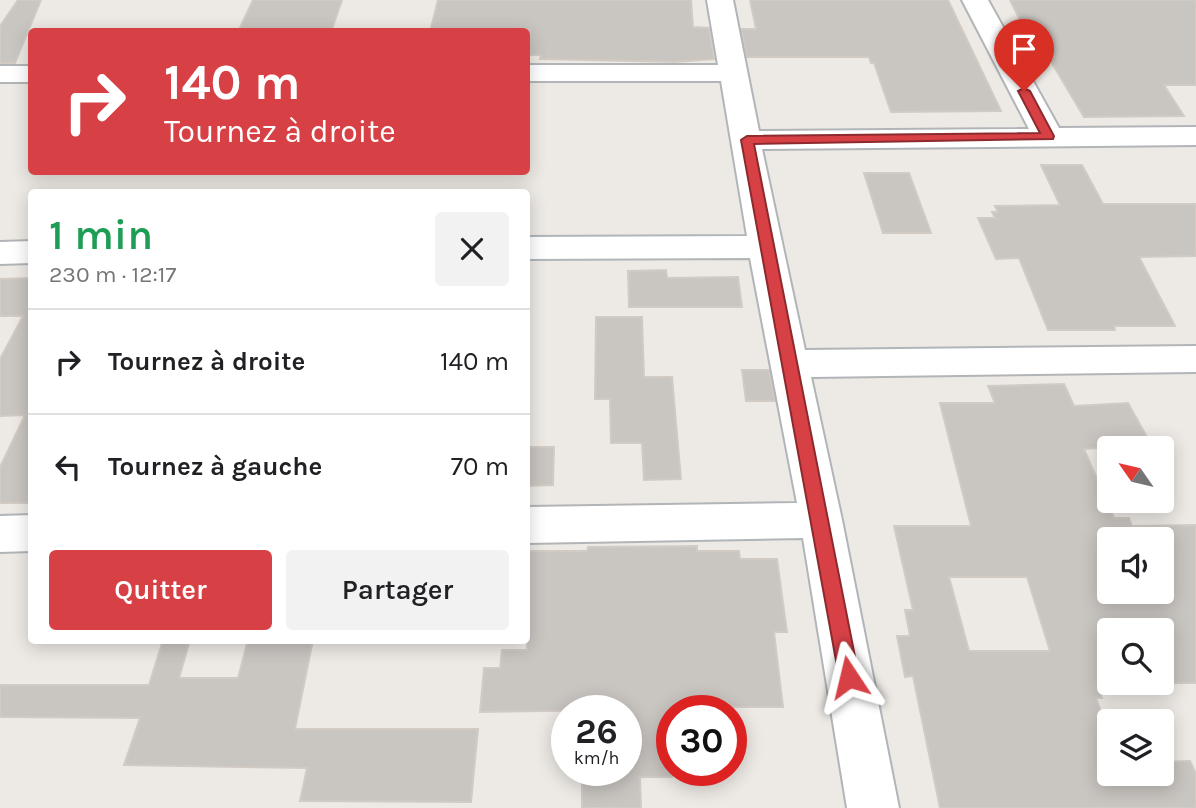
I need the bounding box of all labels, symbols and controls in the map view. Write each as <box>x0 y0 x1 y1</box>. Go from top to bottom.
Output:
pin <box>994 19 1054 91</box>
icon: arrive <box>1005 30 1043 68</box>
text: 140 m <box>164 54 301 111</box>
icon: right <box>49 56 140 147</box>
text: Tournez à droite <box>164 113 396 150</box>
text: 1 min <box>49 210 153 260</box>
button: close <box>435 212 509 286</box>
text: 230 m · 12:17 <box>49 261 176 288</box>
icon: right <box>49 343 87 381</box>
text: Tournez à droite <box>108 346 305 377</box>
text: 140 m <box>440 346 509 377</box>
north arrow <box>1097 436 1174 513</box>
map controls <box>1097 436 1174 786</box>
icon: left <box>49 448 87 486</box>
text: Tournez à gauche <box>108 451 322 482</box>
text: 70 m <box>451 451 509 482</box>
button: sound <box>1097 527 1174 604</box>
button: Quitter <box>49 550 272 630</box>
button: Partager <box>286 550 509 630</box>
button: search <box>1097 618 1174 695</box>
position arrow <box>812 640 886 714</box>
speed limit sign: 30 <box>656 695 747 786</box>
button: layers <box>1097 709 1174 786</box>
text: 26 <box>575 711 618 752</box>
text: km/h <box>574 747 619 769</box>

